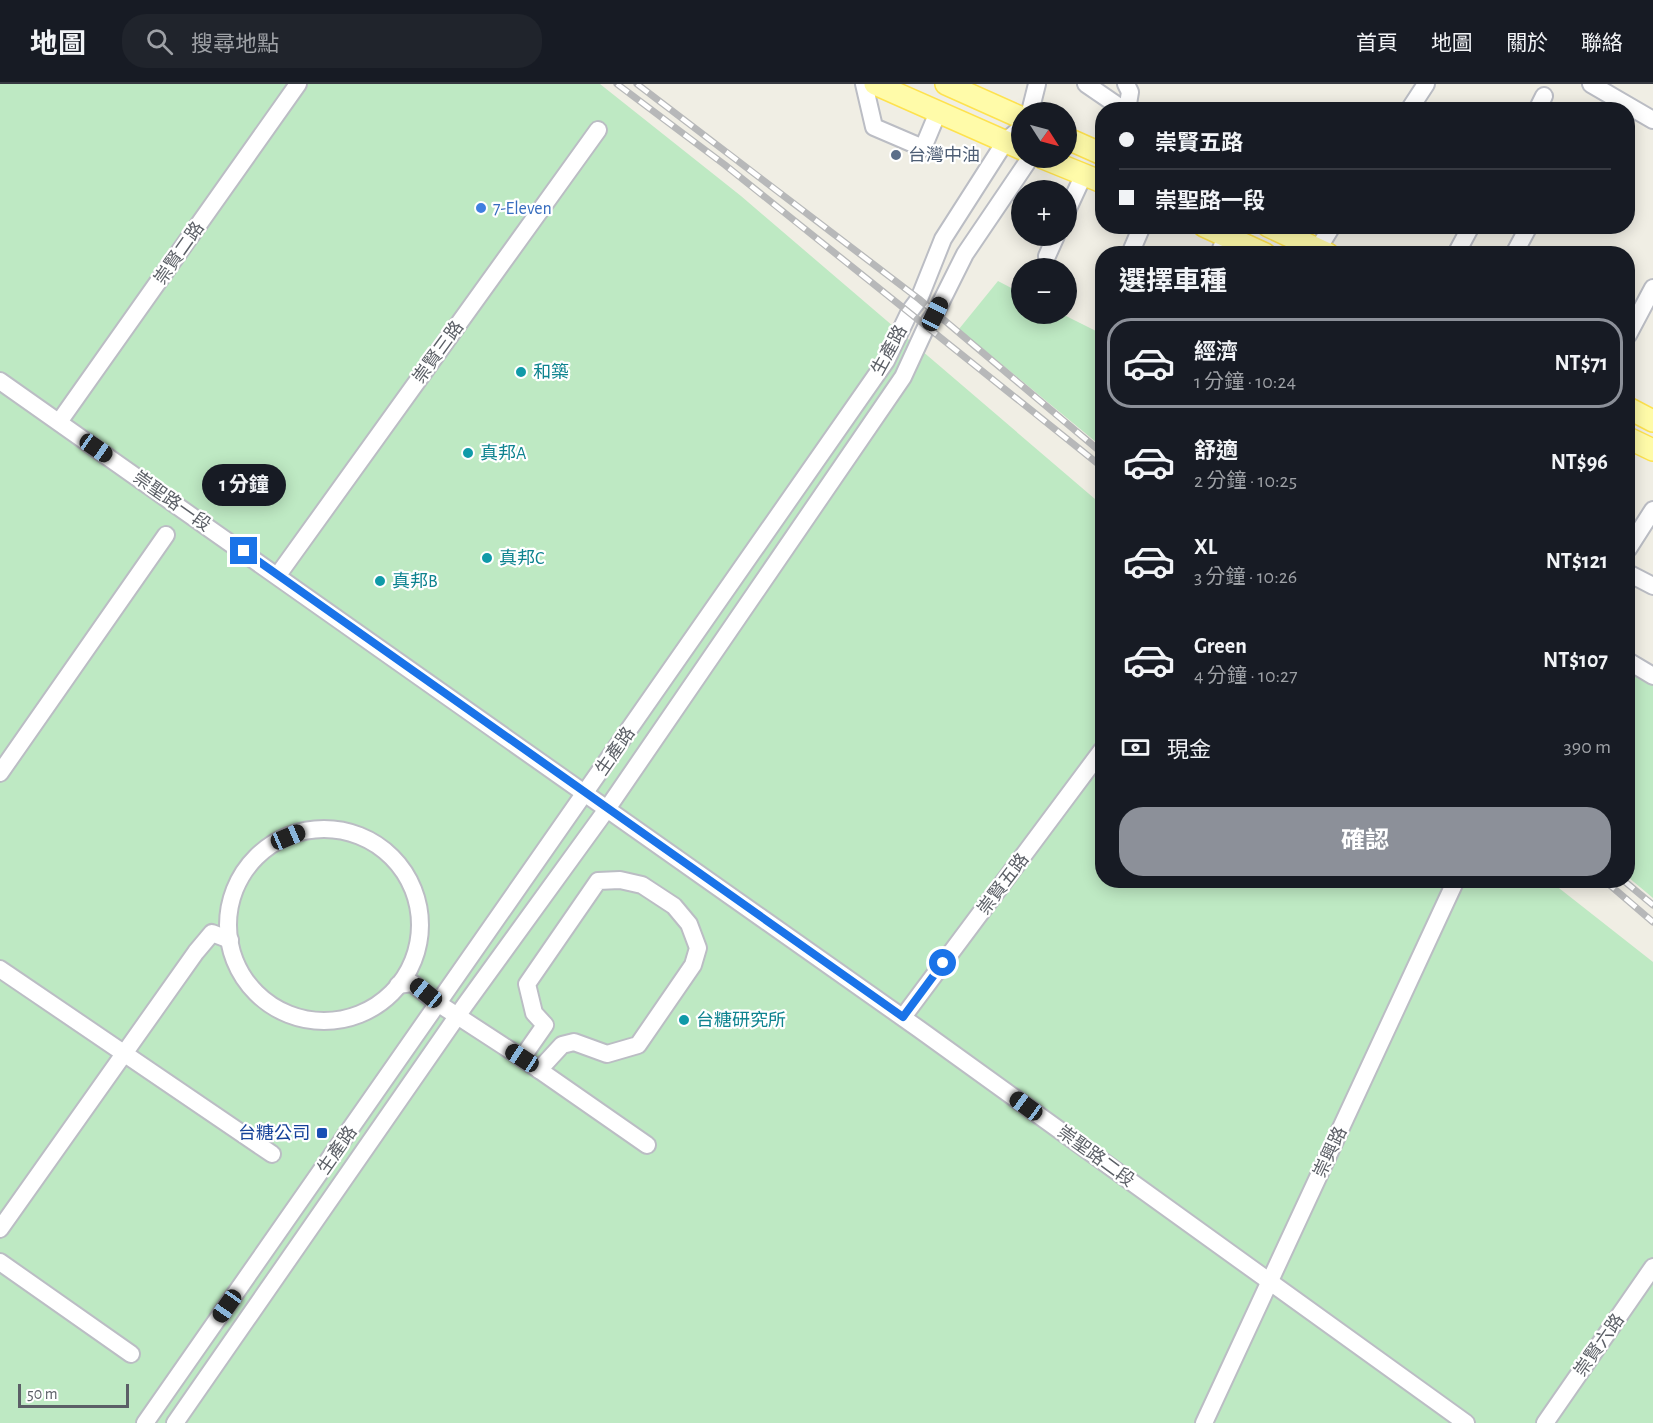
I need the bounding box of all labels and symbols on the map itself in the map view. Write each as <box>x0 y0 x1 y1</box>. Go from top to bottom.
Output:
north arrow <box>1011 102 1077 168</box>
place label: 台灣中油 <box>908 145 980 165</box>
marker: 台灣中油 <box>889 148 903 162</box>
place label: 7-Eleven <box>493 200 552 218</box>
marker: 7-Eleven <box>474 201 488 215</box>
street label: 崇賢二路 <box>150 218 208 288</box>
car <box>919 294 951 334</box>
street label: 崇賢三路 <box>409 317 467 387</box>
street label: 生產路 <box>867 322 911 378</box>
place label: 和築 <box>533 362 569 382</box>
marker: 和築 <box>514 365 528 379</box>
car <box>76 430 116 466</box>
place label: 真邦A <box>480 443 527 463</box>
marker: 真邦A <box>461 446 475 460</box>
callout: 1 分鐘 <box>202 464 286 506</box>
street label: 崇聖路一段 <box>129 467 215 535</box>
route end <box>230 537 257 564</box>
place label: 真邦C <box>499 548 544 568</box>
marker: 真邦C <box>480 551 494 565</box>
place label: 真邦B <box>392 571 438 591</box>
marker: 真邦B <box>373 574 387 588</box>
street label: 生產路 <box>591 723 639 779</box>
car <box>268 822 308 852</box>
street label: 崇賢五路 <box>973 849 1033 919</box>
route start <box>929 949 956 976</box>
car <box>406 975 446 1011</box>
place label: 台糖研究所 <box>696 1010 786 1030</box>
marker: 台糖研究所 <box>677 1013 691 1027</box>
car <box>502 1041 542 1075</box>
car <box>1006 1088 1046 1124</box>
street label: 崇聖路二段 <box>1054 1121 1138 1191</box>
street label: 生產路 <box>313 1122 361 1178</box>
place label: 台糖公司 <box>238 1123 310 1143</box>
street label: 崇興路 <box>1310 1123 1350 1181</box>
marker: 台糖公司 <box>315 1126 329 1140</box>
car <box>209 1286 245 1326</box>
street label: 崇賢六路 <box>1570 1310 1628 1380</box>
scale bar <box>18 1381 129 1408</box>

